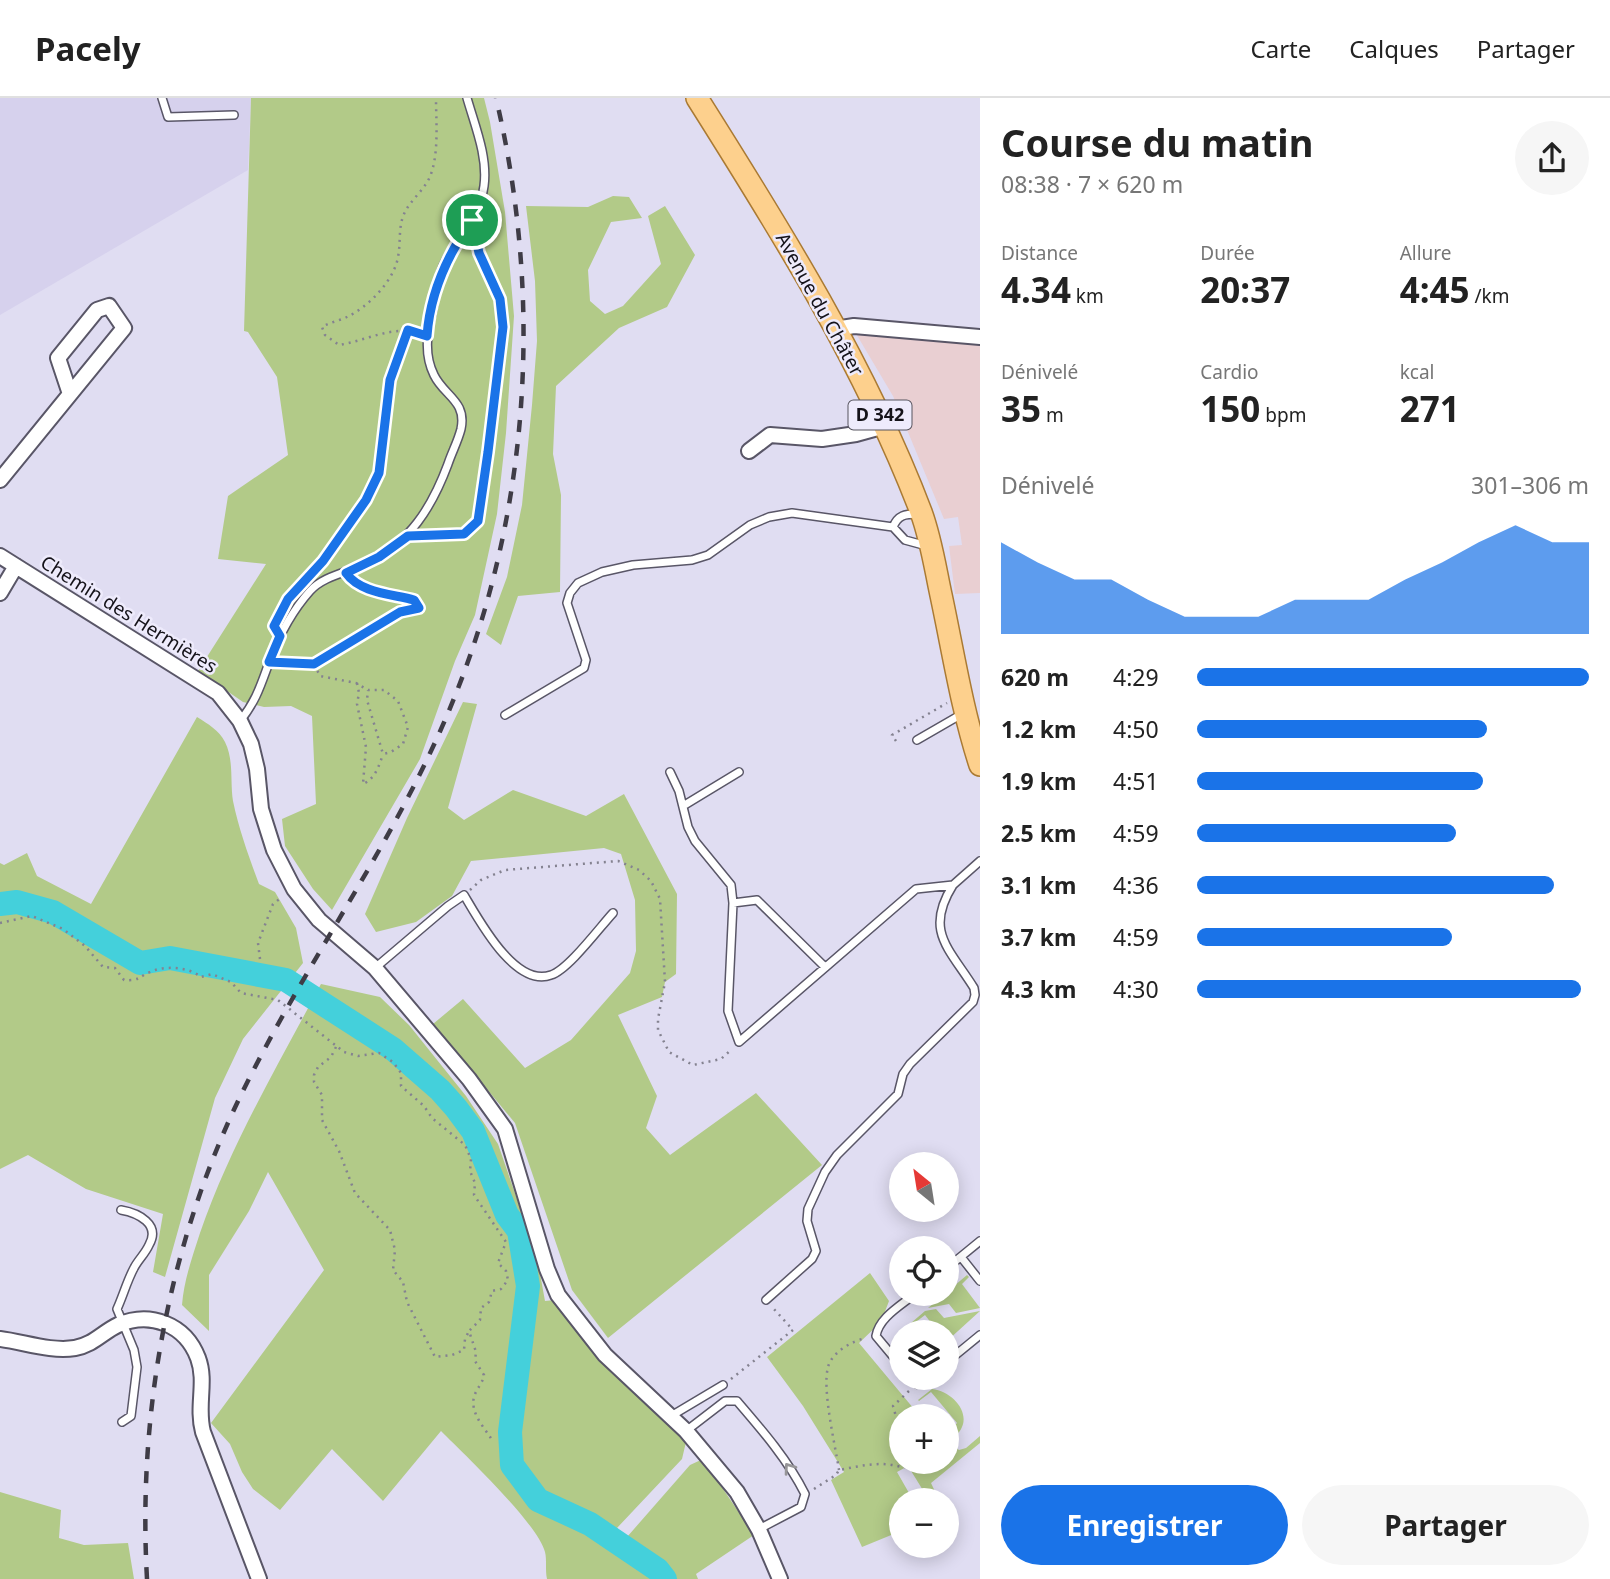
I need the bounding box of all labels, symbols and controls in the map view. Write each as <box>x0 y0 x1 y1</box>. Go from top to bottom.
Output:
text: Pacely <box>35 26 141 71</box>
text: Carte <box>1251 32 1311 65</box>
text: Calques <box>1349 32 1439 65</box>
text: Partager <box>1477 32 1575 65</box>
text: Course du matin <box>1001 116 1313 168</box>
button: share <box>1515 121 1589 195</box>
text: 08:38 · 7 × 620 m <box>1001 168 1183 200</box>
pin <box>442 190 502 250</box>
icon: arrive <box>453 201 491 239</box>
street label: Avenue du Châter <box>770 228 870 380</box>
text: Distance <box>1001 240 1078 266</box>
text: Durée <box>1200 240 1255 266</box>
text: Allure <box>1400 240 1452 266</box>
text: 4.34 <box>1001 266 1071 313</box>
text: 20:37 <box>1200 266 1290 313</box>
text: 4:45 <box>1400 266 1470 313</box>
text: km <box>1071 283 1104 309</box>
text: /km <box>1470 283 1509 309</box>
text: Dénivelé <box>1001 359 1078 385</box>
text: Cardio <box>1200 359 1259 385</box>
text: kcal <box>1400 359 1434 385</box>
text: 35 <box>1001 385 1041 432</box>
text: 150 <box>1200 385 1260 432</box>
text: 271 <box>1400 385 1460 432</box>
road number: D 342 <box>848 400 912 430</box>
text: m <box>1041 402 1064 428</box>
text: bpm <box>1260 402 1306 428</box>
text: Dénivelé <box>1001 469 1094 501</box>
text: 301–306 m <box>1471 469 1589 501</box>
street label: Chemin des Hermières <box>36 549 222 679</box>
text: 620 m <box>1001 661 1069 693</box>
text: 4:29 <box>1113 661 1159 693</box>
text: 1.2 km <box>1001 713 1076 745</box>
text: 4:50 <box>1113 713 1159 745</box>
text: 1.9 km <box>1001 765 1076 797</box>
text: 4:51 <box>1113 765 1159 797</box>
text: 2.5 km <box>1001 817 1076 849</box>
text: 4:59 <box>1113 817 1159 849</box>
text: 3.1 km <box>1001 869 1076 901</box>
text: 4:36 <box>1113 869 1159 901</box>
text: 3.7 km <box>1001 921 1076 953</box>
text: 4:59 <box>1113 921 1159 953</box>
text: 4.3 km <box>1001 973 1076 1005</box>
text: 4:30 <box>1113 973 1159 1005</box>
north arrow <box>889 1152 959 1222</box>
map controls <box>889 1152 959 1558</box>
button: locate <box>889 1236 959 1306</box>
button: layers <box>889 1320 959 1390</box>
button: + <box>889 1404 959 1474</box>
one-way arrow <box>785 1463 797 1475</box>
button: Enregistrer <box>1001 1485 1288 1565</box>
button: Partager <box>1302 1485 1589 1565</box>
button: − <box>889 1488 959 1558</box>

